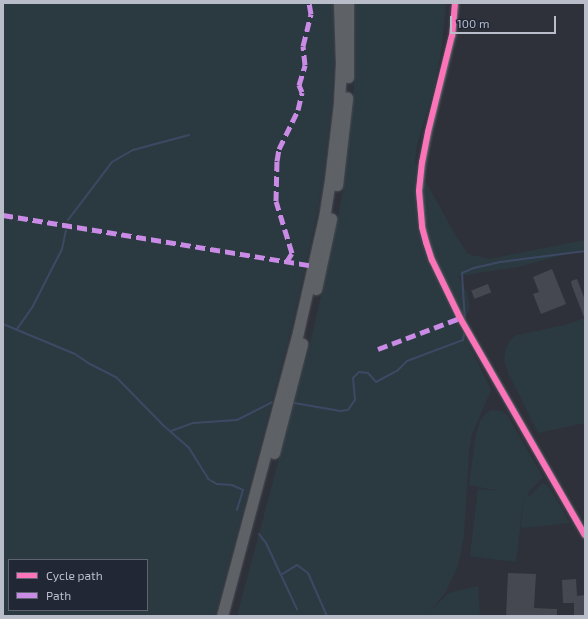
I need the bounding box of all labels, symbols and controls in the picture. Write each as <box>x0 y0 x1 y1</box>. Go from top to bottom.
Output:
scale bar <box>452 8 558 34</box>
text: 100 m <box>457 16 489 30</box>
legend <box>8 559 148 611</box>
text: Cycle path <box>46 568 103 582</box>
text: Path <box>46 588 71 602</box>

